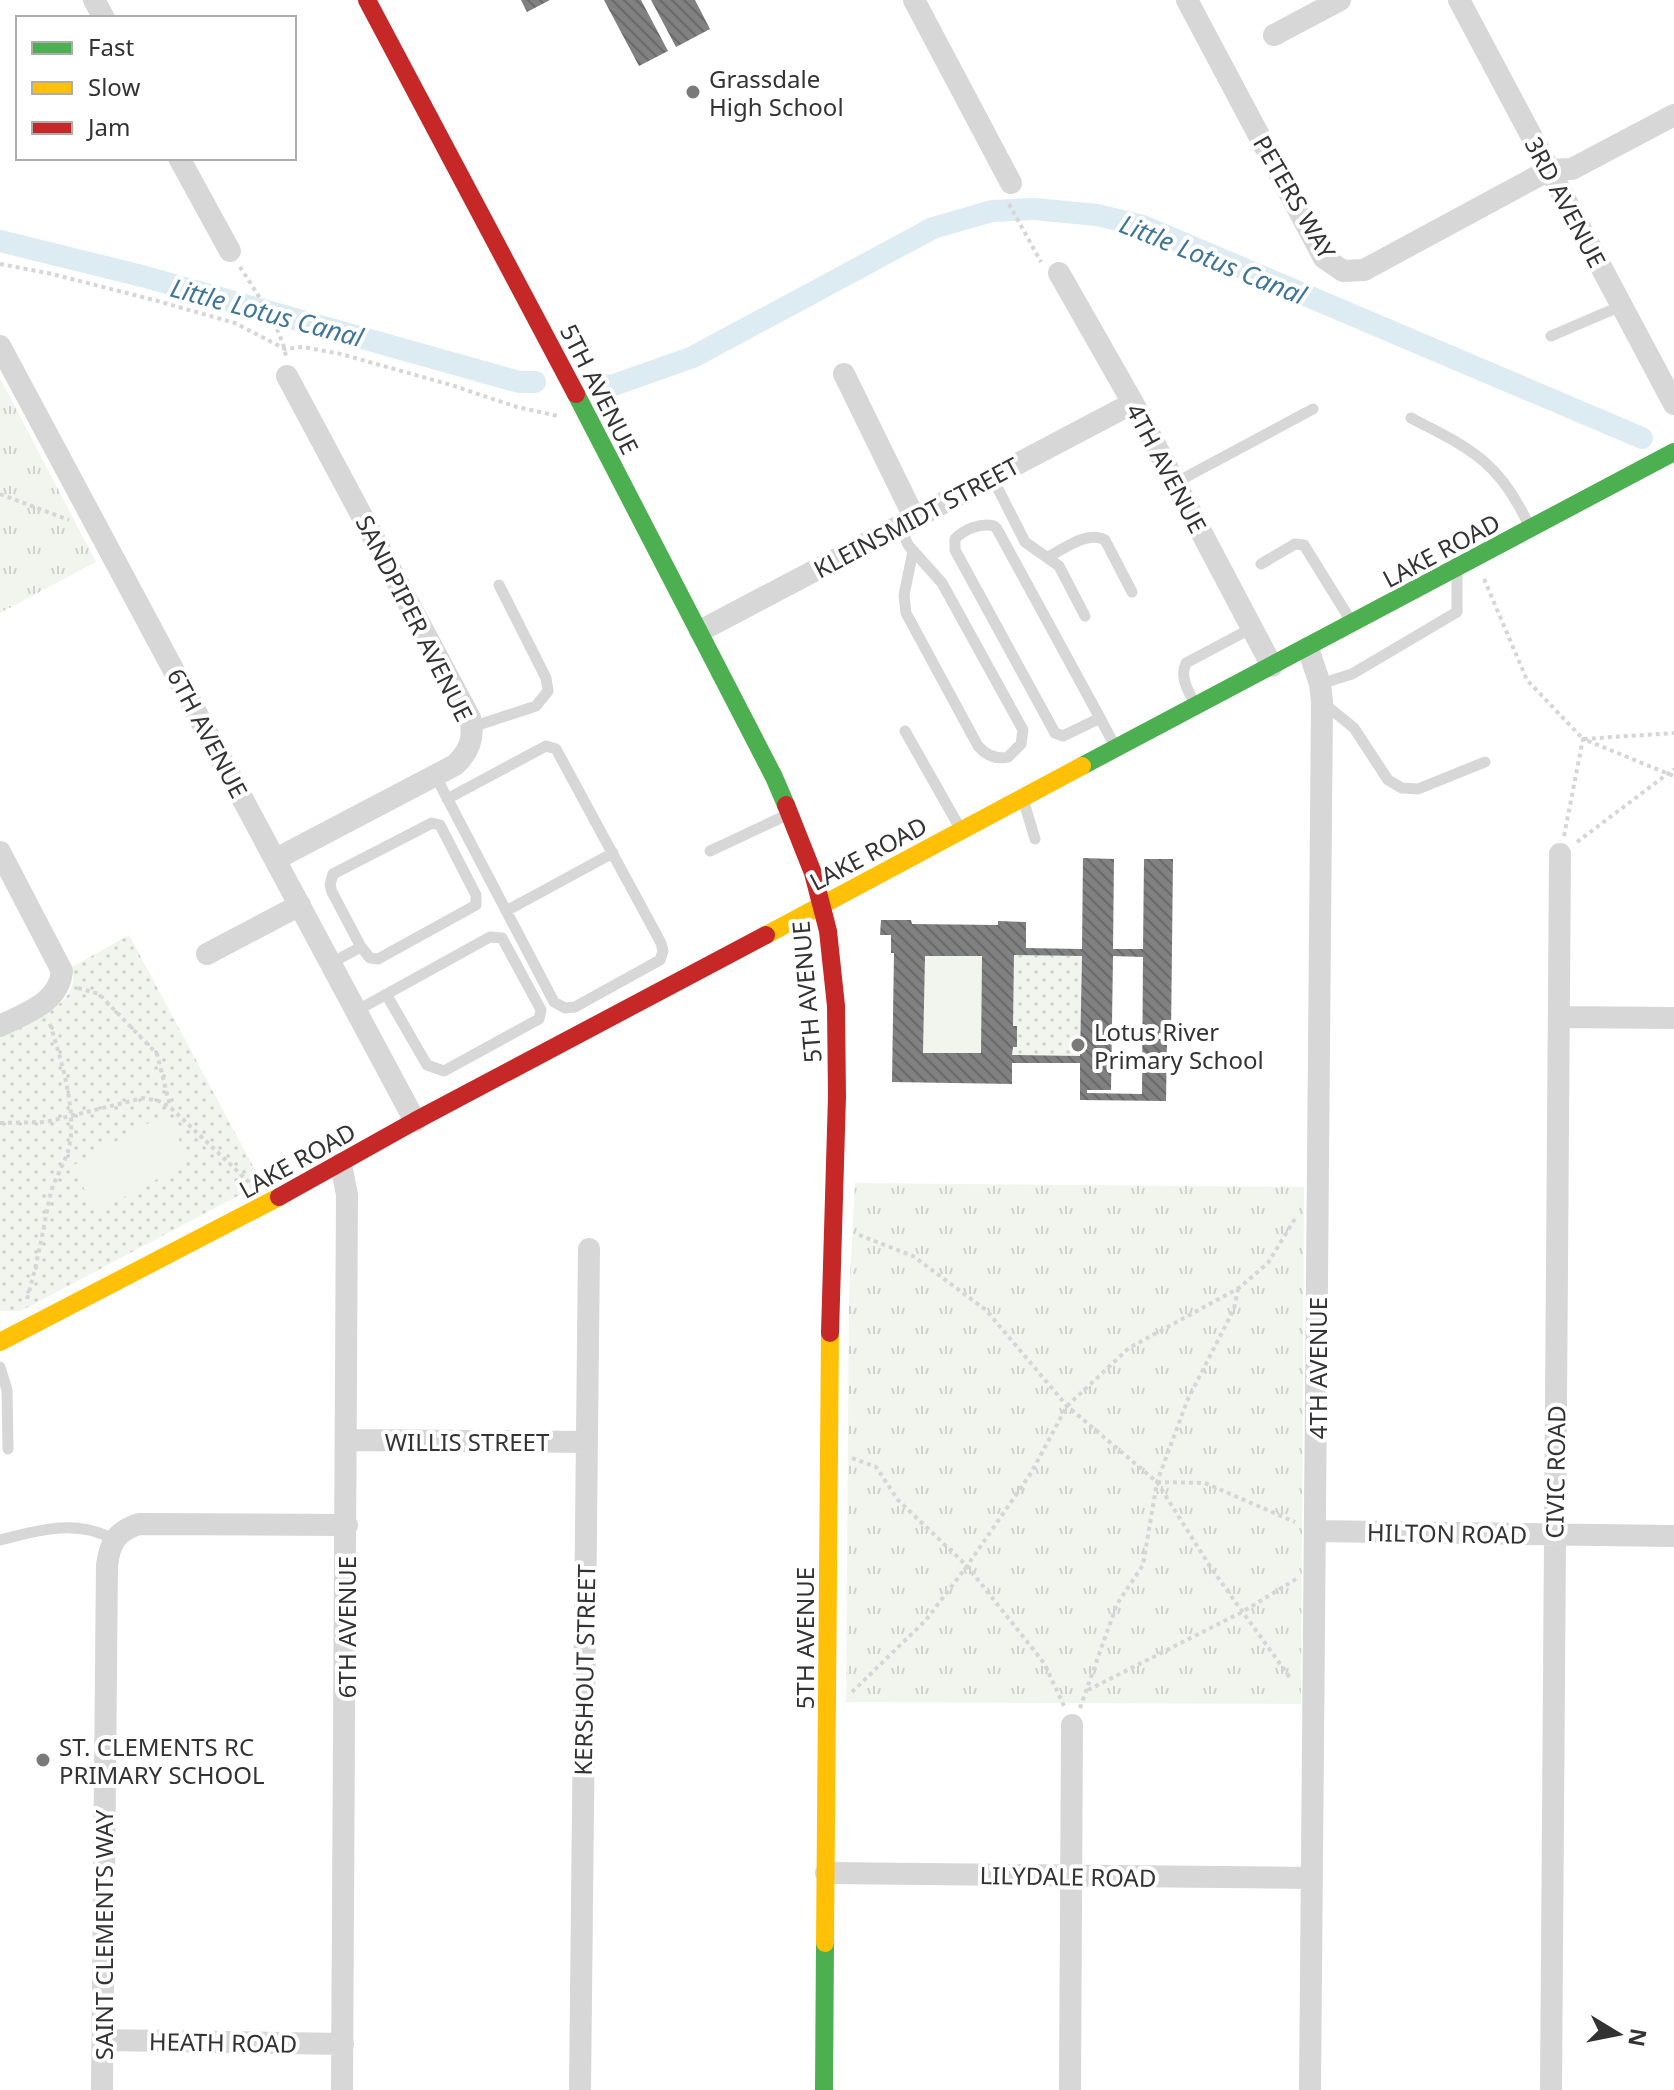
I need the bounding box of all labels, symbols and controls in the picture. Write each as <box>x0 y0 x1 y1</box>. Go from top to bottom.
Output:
legend <box>16 16 296 160</box>
text: Fast <box>88 30 134 63</box>
place label: Grassdale High School <box>709 62 844 123</box>
text: Slow <box>88 70 140 103</box>
marker: Grassdale High School <box>684 83 702 101</box>
text: Jam <box>86 110 130 143</box>
street label: PETERS WAY <box>1246 129 1344 265</box>
street label: 3RD AVENUE <box>1518 131 1614 273</box>
water label: Little Lotus Canal <box>1114 205 1313 313</box>
water label: Little Lotus Canal <box>167 269 369 355</box>
street label: 5TH AVENUE <box>553 318 647 460</box>
street label: 4TH AVENUE <box>1119 397 1215 539</box>
street label: KLEINSMIDT STREET <box>808 449 1025 585</box>
street label: LAKE ROAD <box>1377 505 1505 595</box>
street label: SANDPIPER AVENUE <box>349 509 481 727</box>
street label: 6TH AVENUE <box>160 662 256 804</box>
street label: LAKE ROAD <box>804 808 932 898</box>
street label: 5TH AVENUE <box>783 920 829 1064</box>
place label: Lotus River Primary School <box>1094 1015 1264 1076</box>
marker: Lotus River Primary School <box>1069 1036 1087 1054</box>
street label: LAKE ROAD <box>233 1114 361 1206</box>
street label: 4TH AVENUE <box>1301 1297 1334 1439</box>
street label: CIVIC ROAD <box>1537 1405 1573 1539</box>
street label: WILLIS STREET <box>385 1425 550 1458</box>
street label: HILTON ROAD <box>1367 1515 1527 1551</box>
street label: 6TH AVENUE <box>330 1556 363 1698</box>
street label: KERSHOUT STREET <box>566 1563 602 1776</box>
street label: 5TH AVENUE <box>788 1567 821 1709</box>
place label: ST. CLEMENTS RC PRIMARY SCHOOL <box>59 1730 265 1791</box>
marker: ST. CLEMENTS RC PRIMARY SCHOOL <box>34 1751 52 1769</box>
street label: SAINT CLEMENTS WAY <box>87 1809 120 2060</box>
street label: LILYDALE ROAD <box>979 1858 1157 1894</box>
north arrow <box>1578 1994 1658 2074</box>
street label: HEATH ROAD <box>149 2024 297 2060</box>
text: N <box>1622 2026 1655 2049</box>

